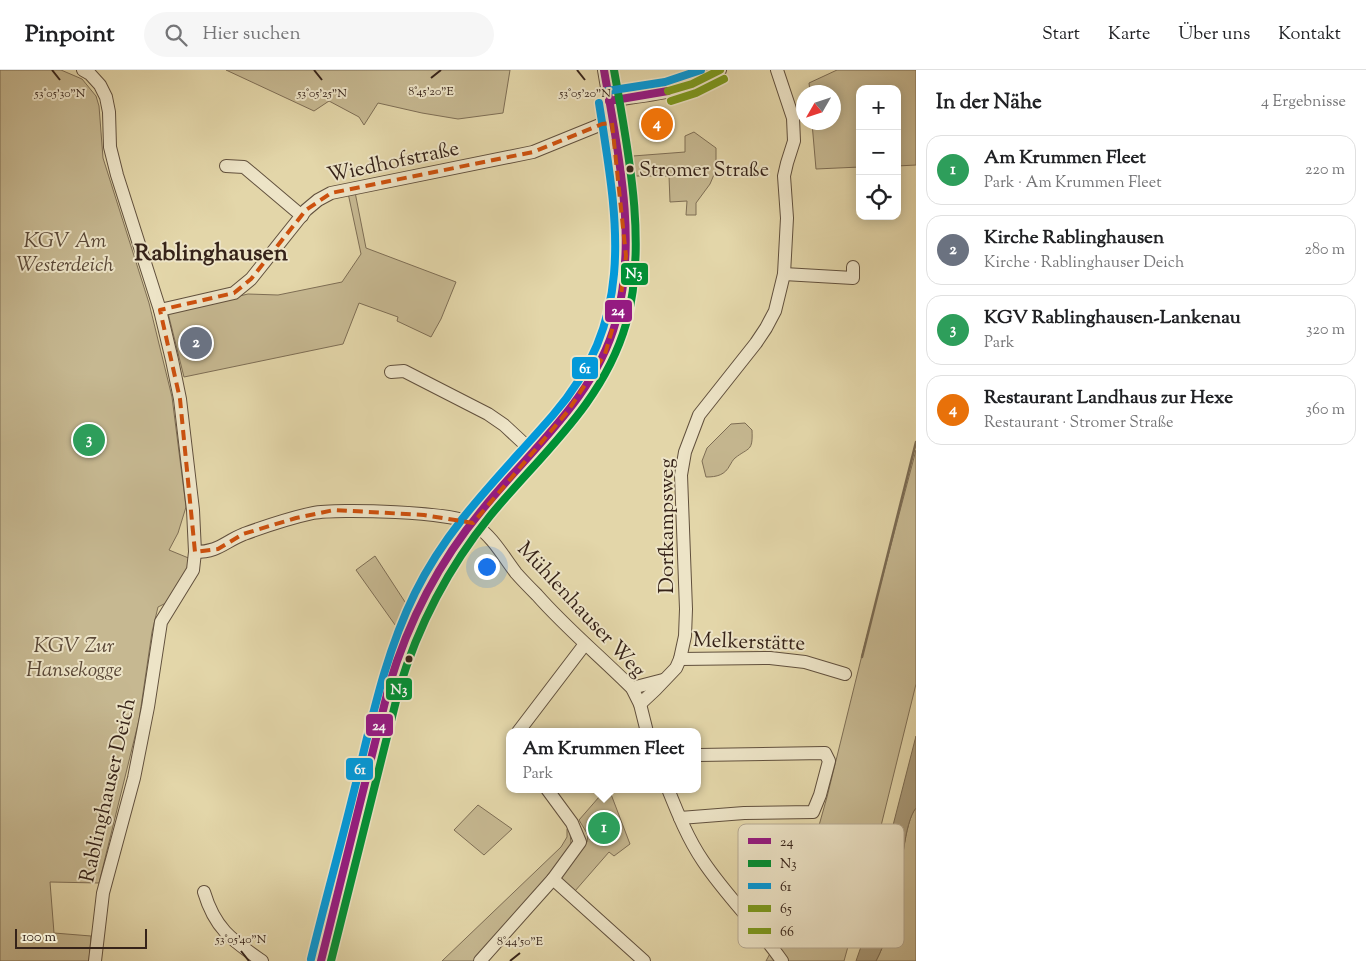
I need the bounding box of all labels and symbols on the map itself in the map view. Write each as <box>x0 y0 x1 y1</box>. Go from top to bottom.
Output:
text: 8°45'20"E <box>408 83 454 101</box>
text: 53°05'30"N <box>34 85 86 103</box>
text: 53°05'25"N <box>296 85 347 103</box>
text: 53°05'20"N <box>558 85 611 103</box>
north arrow <box>796 85 841 130</box>
pin: 4 <box>641 105 673 143</box>
street label: Wiedhofstraße <box>325 134 462 192</box>
place label: Stromer Straße <box>639 157 769 186</box>
marker: Stromer Straße <box>625 164 635 174</box>
park label: KGV Am Westerdeich <box>16 227 114 281</box>
district label: Rablinghausen <box>134 237 289 271</box>
line badge: N3 <box>620 262 649 286</box>
text: N3 <box>626 265 643 285</box>
line badge: 24 <box>604 299 633 323</box>
text: 24 <box>611 302 625 322</box>
pin: 2 <box>180 324 212 362</box>
line badge: 61 <box>571 356 599 380</box>
text: 61 <box>579 360 591 380</box>
pin: 3 <box>73 421 105 459</box>
street label: Dorfkampsweg <box>653 458 683 594</box>
street label: Mühlenhauser Weg <box>509 535 652 685</box>
your location <box>474 554 500 580</box>
street label: Melkerstätte <box>692 626 806 660</box>
park label: KGV Zur Hansekogge <box>26 632 122 686</box>
unlabelled marker <box>404 654 414 664</box>
line badge: N3 <box>385 677 413 701</box>
text: N3 <box>391 681 408 701</box>
street label: Rablinghauser Deich <box>73 695 145 886</box>
line badge: 24 <box>365 713 394 737</box>
text: 24 <box>372 717 386 737</box>
line badge: 61 <box>345 757 374 781</box>
text: 61 <box>354 761 366 781</box>
pin: 1 <box>588 809 620 847</box>
legend <box>738 824 904 948</box>
text: 24 <box>780 833 794 853</box>
text: N3 <box>780 855 797 875</box>
text: 61 <box>780 878 792 898</box>
text: 65 <box>780 900 792 920</box>
text: 66 <box>780 923 794 943</box>
scale bar <box>15 926 148 949</box>
text: 53°05'40"N <box>215 931 267 949</box>
text: 8°44'50"E <box>497 933 544 951</box>

